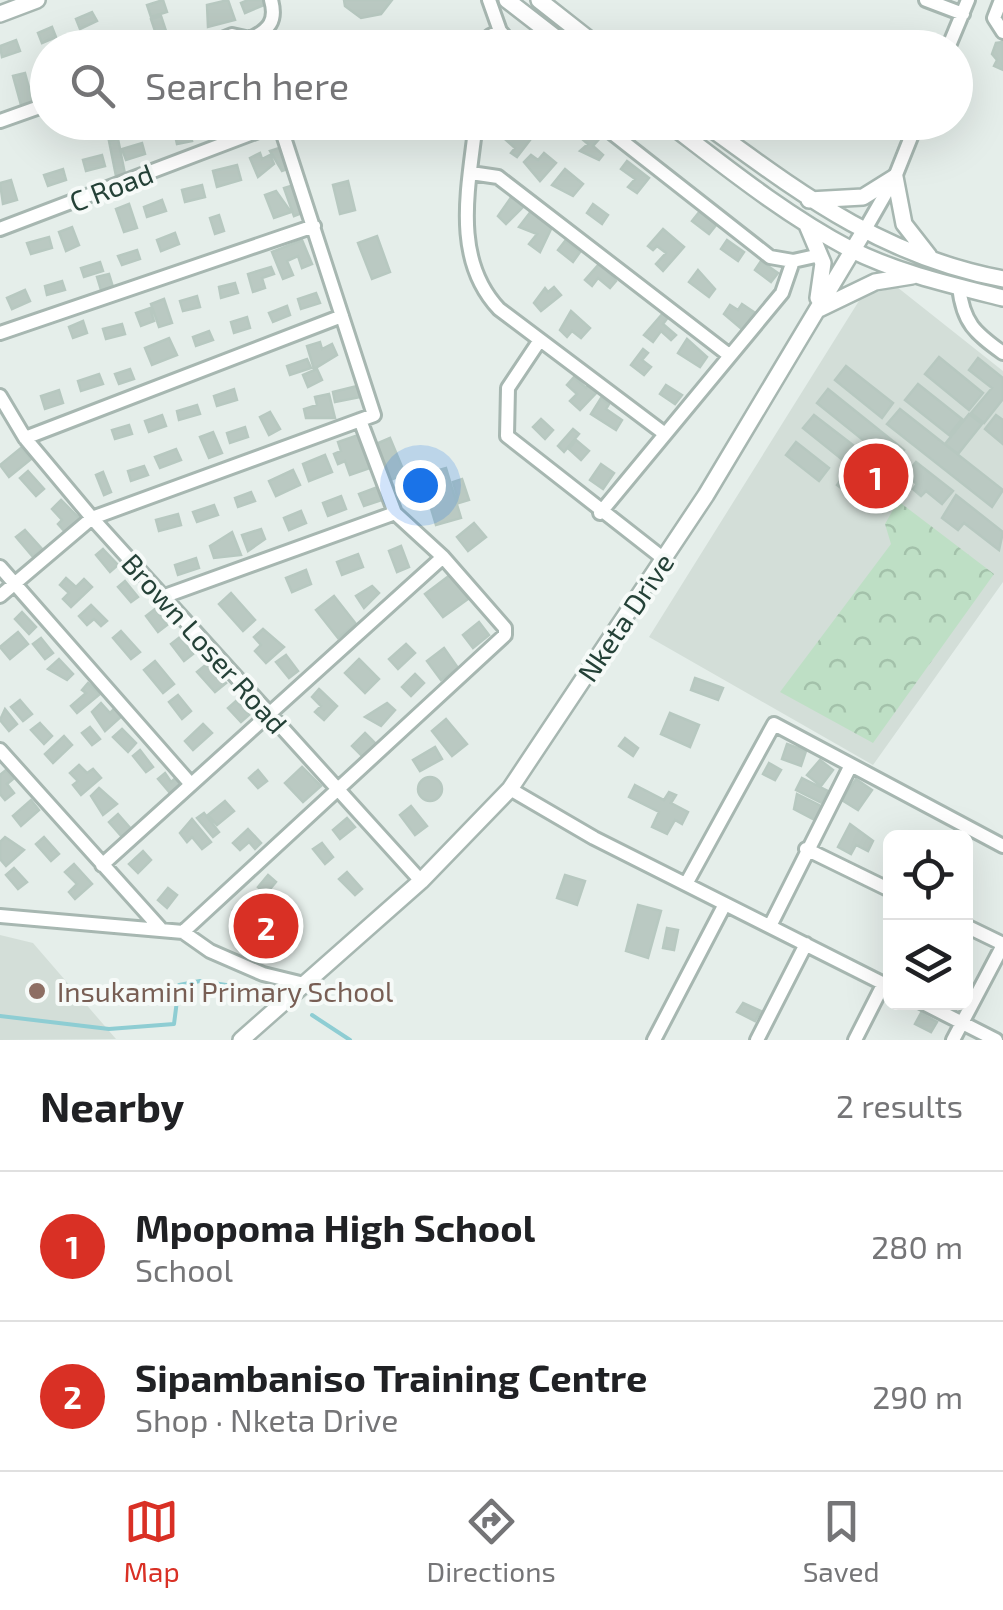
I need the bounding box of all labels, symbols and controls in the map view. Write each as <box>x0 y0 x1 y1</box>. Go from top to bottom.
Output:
search box <box>30 30 973 140</box>
icon: search <box>65 58 120 113</box>
text: Search here <box>145 62 349 108</box>
street label: C Road <box>64 156 158 218</box>
pin: 1 <box>844 438 908 514</box>
your location <box>395 460 446 511</box>
street label: Brown Loser Road <box>115 546 295 740</box>
street label: Nketa Drive <box>570 546 680 688</box>
map controls <box>883 830 973 1010</box>
button: locate <box>883 830 973 920</box>
pin: 2 <box>234 888 298 964</box>
button: layers <box>883 920 973 1010</box>
place label: Insukamini Primary School <box>57 974 394 1008</box>
marker: Insukamini Primary School <box>26 980 48 1002</box>
text: Nearby <box>40 1080 184 1130</box>
text: 2 results <box>836 1086 963 1124</box>
text: Mpopoma High School <box>135 1204 535 1250</box>
text: 1 <box>66 1227 79 1265</box>
text: 280 m <box>871 1227 963 1265</box>
text: School <box>135 1250 233 1288</box>
text: Sipambaniso Training Centre <box>135 1354 647 1400</box>
text: 2 <box>63 1377 82 1415</box>
text: 290 m <box>872 1377 963 1415</box>
text: Shop · Nketa Drive <box>135 1400 399 1438</box>
tab: Map <box>123 1494 180 1588</box>
tab: Directions <box>427 1494 556 1588</box>
tab: Saved <box>803 1494 880 1588</box>

